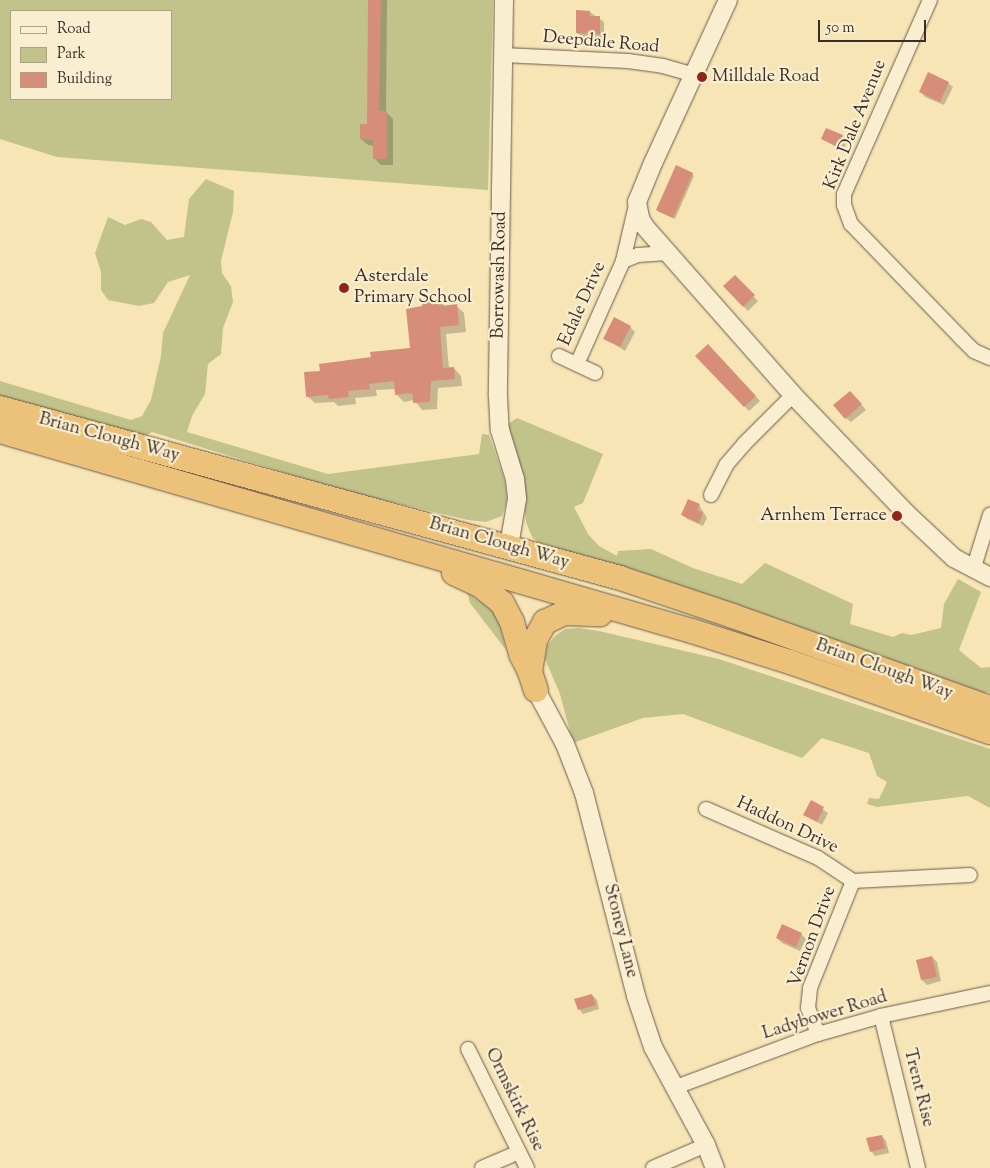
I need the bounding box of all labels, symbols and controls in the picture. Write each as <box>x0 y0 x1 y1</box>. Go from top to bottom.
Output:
legend <box>10 10 172 100</box>
scale bar <box>820 10 928 42</box>
text: 50 m <box>826 18 855 39</box>
text: Road <box>57 19 91 40</box>
street label: Deepdale Road <box>542 27 660 59</box>
text: Park <box>57 44 86 65</box>
street label: Kirk Dale Avenue <box>820 57 892 193</box>
place label: Milldale Road <box>712 66 820 88</box>
text: Building <box>57 69 112 90</box>
marker: Milldale Road <box>696 71 708 83</box>
street label: Borrowash Road <box>488 211 512 339</box>
street label: Edale Drive <box>555 259 611 349</box>
place label: Asterdale Primary School <box>354 267 472 310</box>
marker: Asterdale Primary School <box>338 282 350 294</box>
street label: Brian Clough Way <box>36 409 182 467</box>
place label: Arnhem Terrace <box>760 505 887 527</box>
marker: Arnhem Terrace <box>891 510 903 522</box>
street label: Brian Clough Way <box>426 514 572 574</box>
street label: Brian Clough Way <box>812 635 956 705</box>
street label: Haddon Drive <box>733 793 841 859</box>
street label: Stoney Lane <box>598 882 642 980</box>
street label: Vernon Drive <box>785 884 841 990</box>
street label: Ladybower Road <box>760 987 890 1045</box>
street label: Ormskirk Rise <box>480 1045 548 1155</box>
street label: Trent Rise <box>898 1047 938 1129</box>

